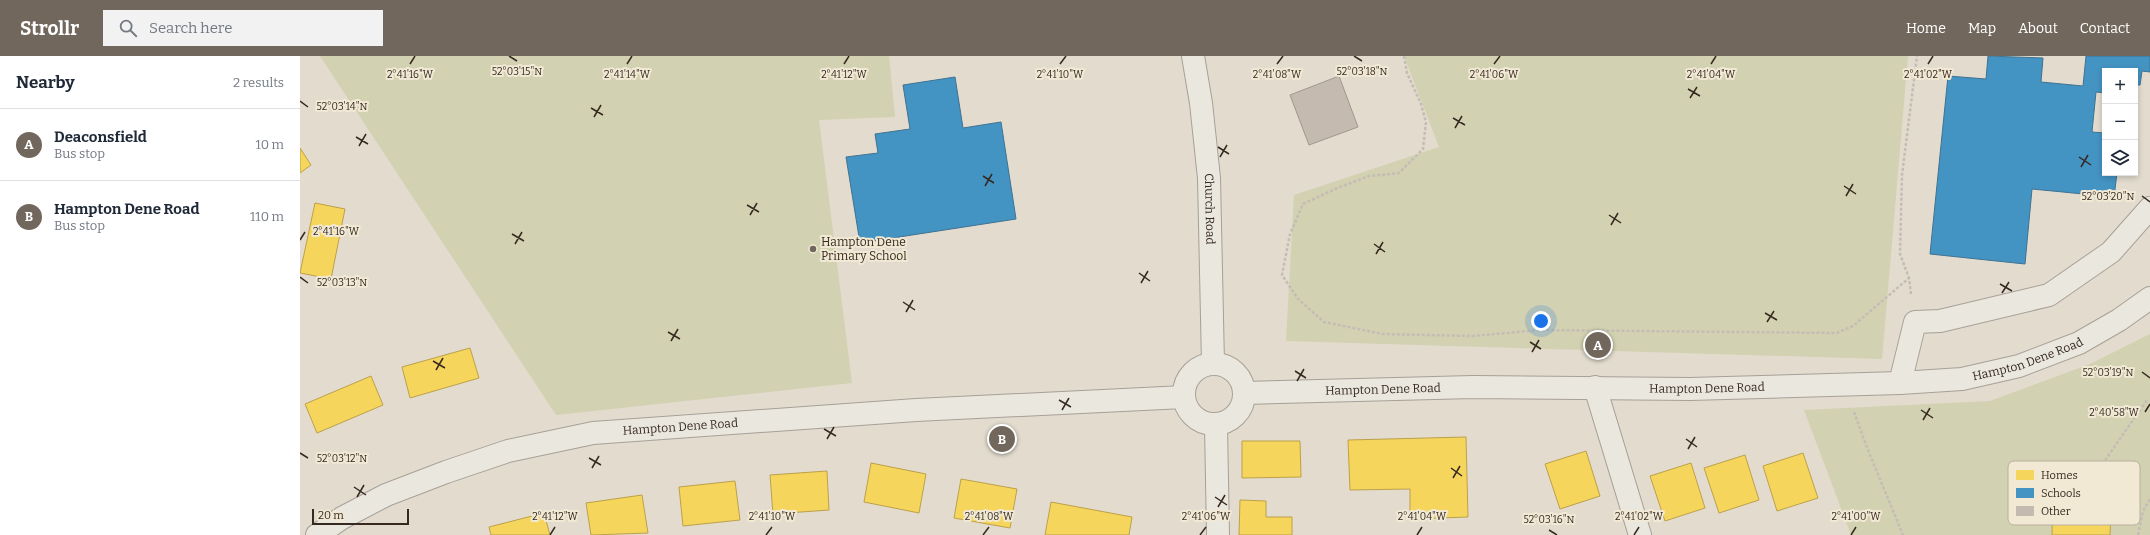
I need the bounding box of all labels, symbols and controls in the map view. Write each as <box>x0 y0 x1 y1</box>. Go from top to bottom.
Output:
search box <box>103 10 383 46</box>
text: Strollr <box>20 17 79 40</box>
icon: search <box>117 17 139 39</box>
text: Search here <box>149 19 232 37</box>
text: Home <box>1906 20 1946 37</box>
text: Map <box>1968 20 1996 37</box>
text: About <box>2018 20 2058 37</box>
text: Contact <box>2080 20 2130 37</box>
text: 52°03'15"N <box>492 66 542 78</box>
text: 52°03'18"N <box>1337 66 1388 78</box>
map controls <box>2102 68 2138 176</box>
button: + <box>2102 68 2138 104</box>
text: 2°41'16"W <box>387 69 434 81</box>
text: 2°41'14"W <box>604 69 651 81</box>
text: 2°41'12"W <box>821 69 868 81</box>
text: 2°41'10"W <box>1037 69 1084 81</box>
text: 2°41'08"W <box>1253 69 1302 81</box>
text: 2°41'06"W <box>1470 69 1519 81</box>
text: 2°41'04"W <box>1687 69 1736 81</box>
text: 2°41'02"W <box>1904 69 1953 81</box>
text: Nearby <box>16 72 75 93</box>
text: 2 results <box>233 75 284 90</box>
text: 52°03'14"N <box>317 101 368 113</box>
button: − <box>2102 104 2138 140</box>
text: Deaconsfield <box>54 128 147 146</box>
text: A <box>24 137 34 152</box>
text: 10 m <box>255 137 284 152</box>
button: layers <box>2102 140 2138 176</box>
text: Bus stop <box>54 146 105 161</box>
street label: Church Road <box>1202 172 1217 245</box>
text: 52°03'20"N <box>2082 191 2135 203</box>
text: Hampton Dene Road <box>54 200 199 218</box>
text: B <box>25 209 33 224</box>
text: 110 m <box>250 209 284 224</box>
text: Bus stop <box>54 218 105 233</box>
text: 2°41'16"W <box>313 226 360 238</box>
place label: Hampton Dene Primary School <box>821 235 907 263</box>
marker: Hampton Dene Primary School <box>808 244 818 254</box>
text: 52°03'13"N <box>317 277 367 289</box>
your location <box>1531 311 1551 331</box>
pin: A <box>1585 330 1611 360</box>
street label: Hampton Dene Road <box>1971 335 2086 383</box>
text: 52°03'19"N <box>2083 367 2134 379</box>
street label: Hampton Dene Road <box>1649 380 1765 396</box>
street label: Hampton Dene Road <box>1325 381 1441 398</box>
text: 2°40'58"W <box>2089 407 2140 419</box>
street label: Hampton Dene Road <box>622 416 738 438</box>
pin: B <box>989 424 1015 454</box>
text: 52°03'12"N <box>317 453 367 465</box>
legend <box>2008 461 2140 525</box>
text: Homes <box>2041 469 2078 482</box>
text: Schools <box>2041 487 2081 500</box>
text: Other <box>2041 505 2071 518</box>
scale bar <box>312 507 409 526</box>
text: 20 m <box>318 509 344 522</box>
text: 2°41'12"W <box>532 511 579 523</box>
text: 2°41'10"W <box>749 511 796 523</box>
text: 2°41'08"W <box>965 511 1014 523</box>
text: 2°41'06"W <box>1182 511 1231 523</box>
text: 2°41'04"W <box>1398 511 1447 523</box>
text: 2°41'02"W <box>1615 511 1664 523</box>
text: 2°41'00"W <box>1831 511 1881 523</box>
text: 52°03'16"N <box>1524 514 1575 526</box>

